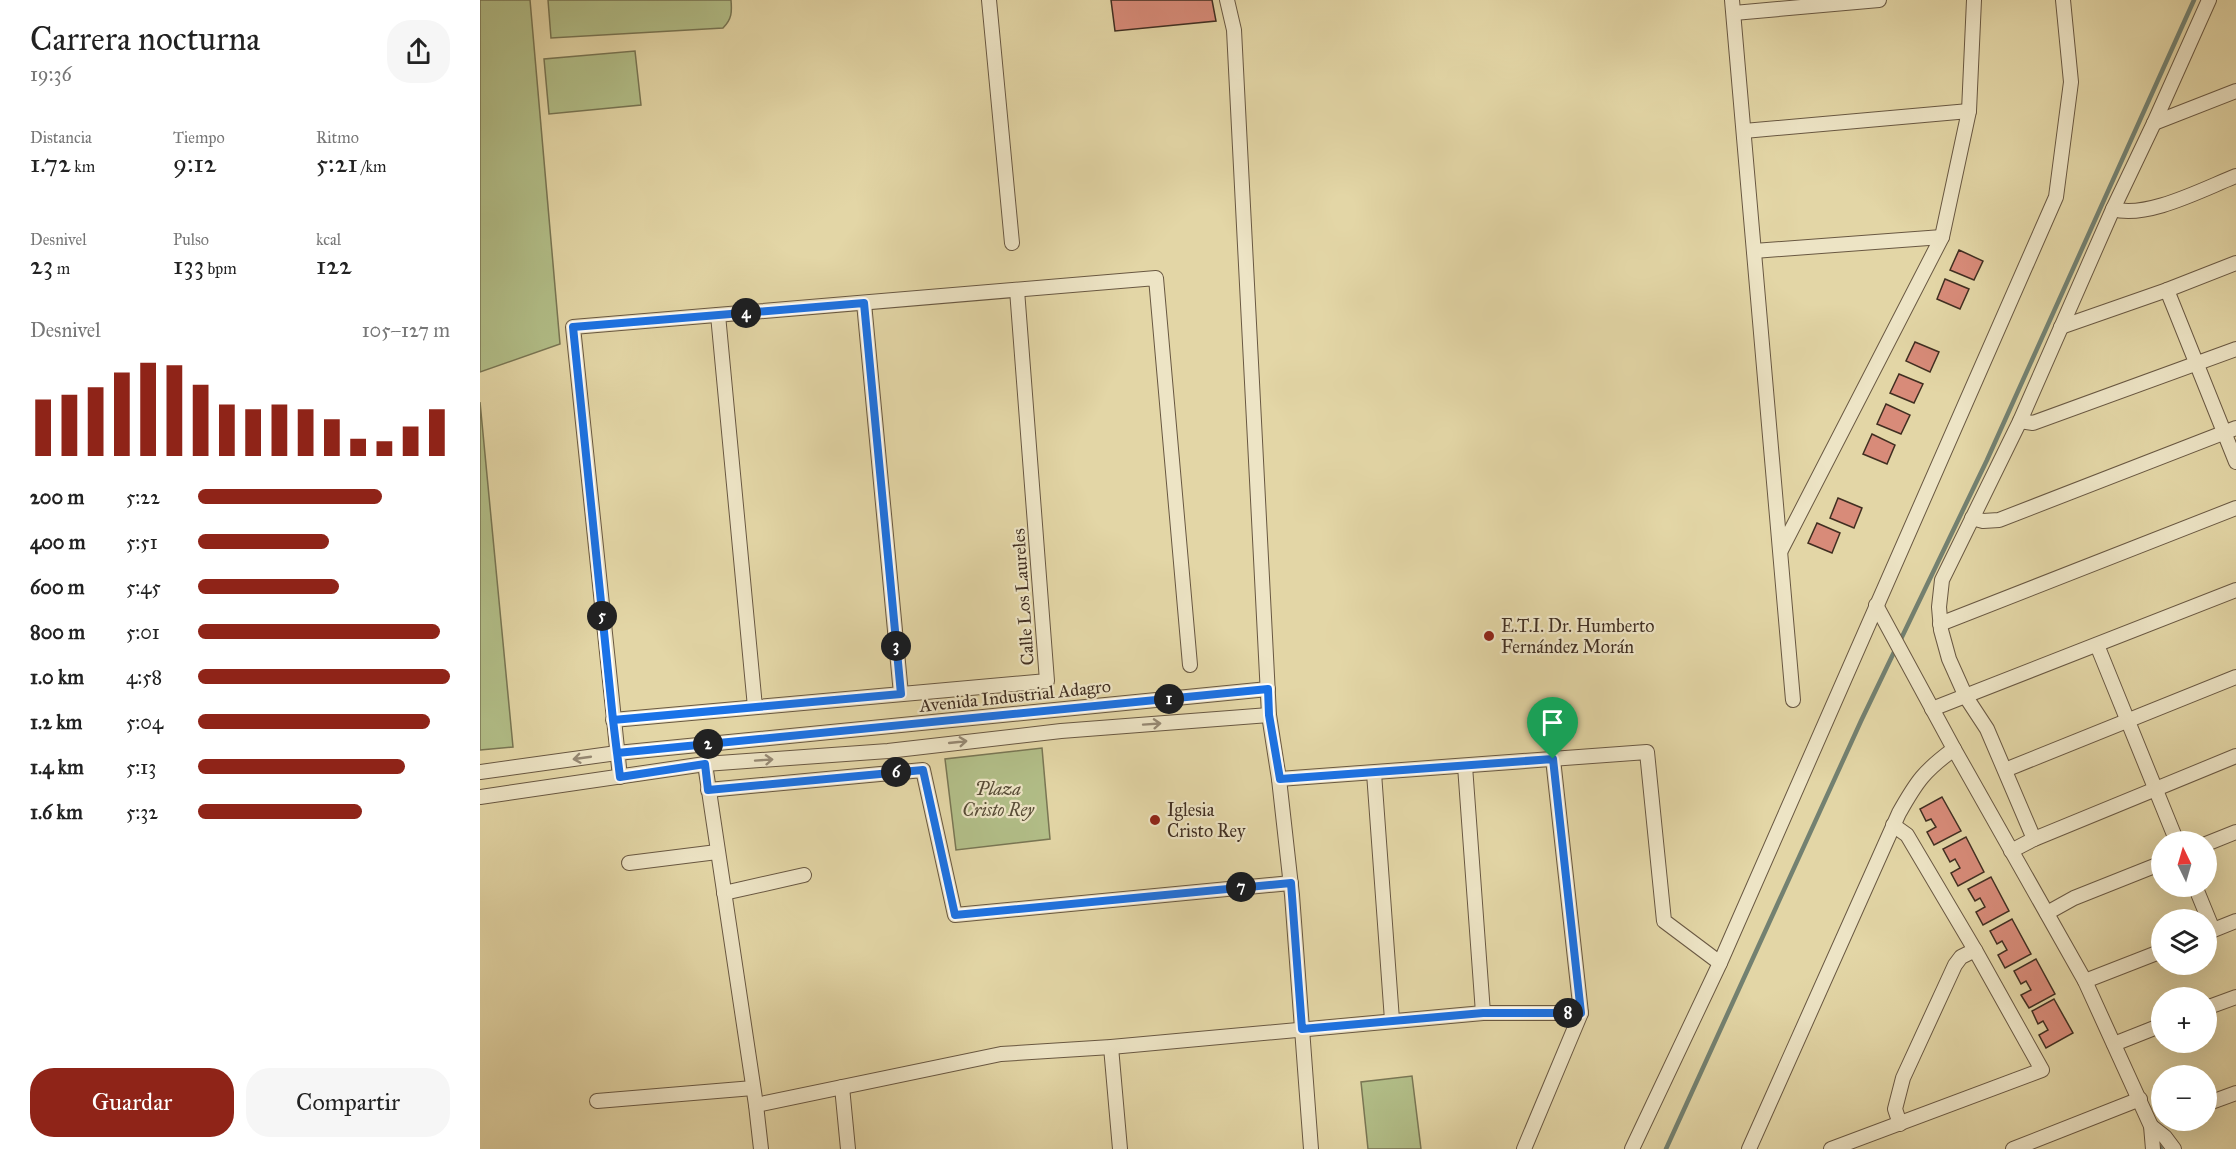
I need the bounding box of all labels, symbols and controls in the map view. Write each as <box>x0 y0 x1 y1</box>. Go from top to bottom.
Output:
text: Carrera nocturna <box>30 19 260 59</box>
button: share <box>387 20 450 83</box>
text: 19:36 <box>30 62 72 86</box>
text: Distancia <box>30 128 92 147</box>
text: Tiempo <box>173 128 225 147</box>
text: Ritmo <box>316 128 359 147</box>
text: 1.72 <box>30 147 71 179</box>
text: 9:12 <box>173 147 217 179</box>
text: 5:21 <box>316 147 358 179</box>
text: km <box>71 157 95 176</box>
text: /km <box>358 157 386 176</box>
text: Desnivel <box>30 230 86 249</box>
text: Pulso <box>173 230 209 249</box>
text: kcal <box>316 230 341 249</box>
text: 23 <box>30 249 53 281</box>
text: 133 <box>173 249 204 281</box>
text: 122 <box>316 249 352 281</box>
text: m <box>53 259 70 278</box>
text: bpm <box>204 259 237 278</box>
pin: 4 <box>731 298 761 328</box>
text: 4 <box>742 303 750 322</box>
text: Desnivel <box>30 318 101 342</box>
text: 105–127 m <box>362 318 450 342</box>
text: 200 m <box>30 485 84 509</box>
text: 5:22 <box>126 485 160 509</box>
street label: Calle Los Laureles <box>1007 528 1039 666</box>
text: 400 m <box>30 530 86 554</box>
text: 5:51 <box>126 530 158 554</box>
text: 600 m <box>30 575 85 599</box>
text: 5:45 <box>126 575 161 599</box>
pin: 5 <box>587 601 617 631</box>
text: 5 <box>598 606 606 625</box>
place label: E.T.I. Dr. Humberto Fernández Morán <box>1501 615 1655 658</box>
text: 800 m <box>30 620 85 644</box>
text: 5:01 <box>126 620 160 644</box>
marker: E.T.I. Dr. Humberto Fernández Morán <box>1482 629 1496 643</box>
pin: 3 <box>881 631 911 661</box>
text: 3 <box>893 636 899 655</box>
text: 1.0 km <box>30 665 84 689</box>
text: 4:58 <box>126 665 162 689</box>
street label: Avenida Industrial Adagro <box>917 675 1112 718</box>
pin: 1 <box>1154 684 1184 714</box>
text: 1 <box>1166 689 1172 708</box>
pin <box>1527 697 1578 759</box>
icon: arrive <box>1536 706 1569 739</box>
text: 1.2 km <box>30 710 82 734</box>
text: 5:04 <box>126 710 163 734</box>
one-way arrow <box>1141 718 1161 729</box>
pin: 2 <box>693 729 723 759</box>
text: 2 <box>704 734 712 753</box>
one-way arrow <box>947 737 967 748</box>
one-way arrow <box>573 753 593 764</box>
one-way arrow <box>753 754 773 765</box>
text: 1.4 km <box>30 755 84 779</box>
text: 5:13 <box>126 755 156 779</box>
pin: 6 <box>881 757 911 787</box>
text: 6 <box>892 762 900 781</box>
park label: Plaza Cristo Rey <box>962 778 1035 821</box>
place label: Iglesia Cristo Rey <box>1167 799 1246 842</box>
text: 1.6 km <box>30 800 83 824</box>
text: 5:32 <box>126 800 158 824</box>
marker: Iglesia Cristo Rey <box>1148 813 1162 827</box>
north arrow <box>2151 831 2217 897</box>
map controls <box>2151 831 2217 1131</box>
pin: 7 <box>1226 872 1256 902</box>
text: 7 <box>1237 877 1245 896</box>
button: layers <box>2151 909 2217 975</box>
button: + <box>2151 987 2217 1053</box>
pin: 8 <box>1553 998 1583 1028</box>
text: 8 <box>1564 1003 1572 1022</box>
button: − <box>2151 1065 2217 1131</box>
button: Guardar <box>30 1068 234 1137</box>
button: Compartir <box>246 1068 450 1137</box>

